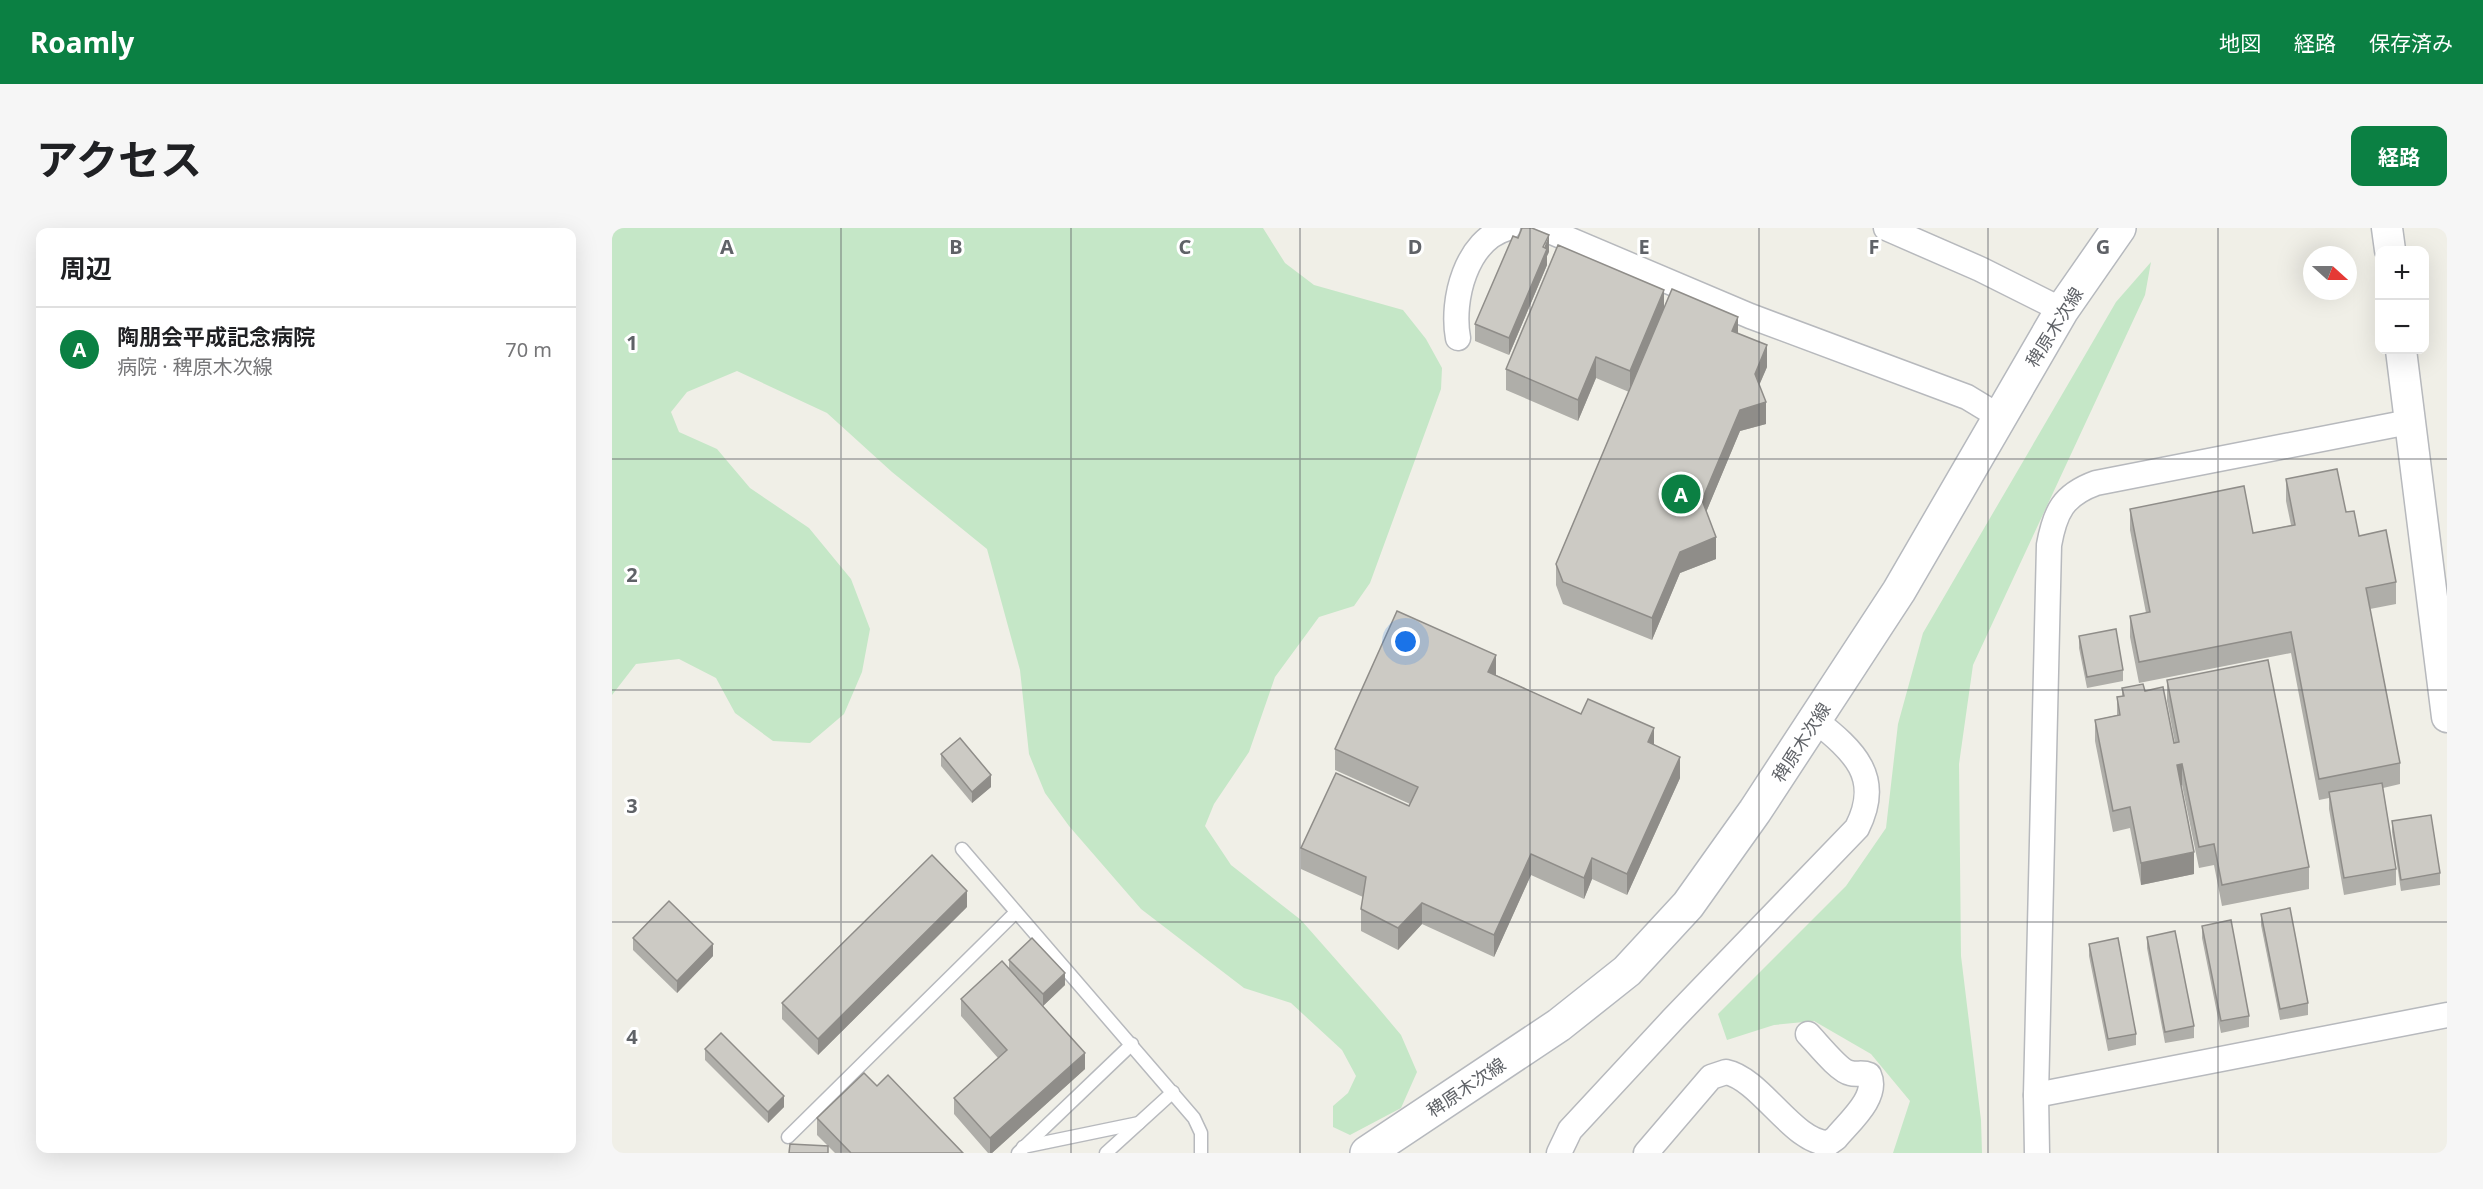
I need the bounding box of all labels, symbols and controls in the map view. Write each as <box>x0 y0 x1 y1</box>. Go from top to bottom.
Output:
text: Roamly <box>30 23 134 61</box>
text: 地図 <box>2219 29 2261 57</box>
text: 経路 <box>2294 29 2336 57</box>
text: 保存済み <box>2369 29 2453 57</box>
button: 経路 <box>2351 126 2447 186</box>
text: アクセス <box>36 130 202 187</box>
text: A <box>720 233 734 260</box>
text: B <box>949 233 963 260</box>
text: C <box>1179 233 1192 260</box>
text: D <box>1408 233 1422 260</box>
text: E <box>1638 233 1650 260</box>
text: F <box>1869 233 1879 260</box>
text: G <box>2096 233 2110 260</box>
north arrow <box>2303 246 2357 300</box>
map controls <box>2375 246 2429 354</box>
button: + <box>2375 246 2429 300</box>
text: 周辺 <box>60 250 112 286</box>
street label: 稗原木次線 <box>2020 282 2088 372</box>
button: − <box>2375 300 2429 354</box>
text: 陶朋会平成記念病院 <box>117 321 315 351</box>
text: 1 <box>626 329 638 356</box>
text: A <box>73 336 86 363</box>
text: 70 m <box>505 336 552 363</box>
text: 病院 · 稗原木次線 <box>117 353 273 380</box>
pin: A <box>1662 472 1700 516</box>
text: 2 <box>626 561 638 588</box>
your location <box>1391 627 1420 656</box>
street label: 稗原木次線 <box>1766 698 1836 786</box>
text: 3 <box>626 792 638 819</box>
text: 4 <box>626 1023 638 1050</box>
street label: 稗原木次線 <box>1422 1052 1510 1122</box>

